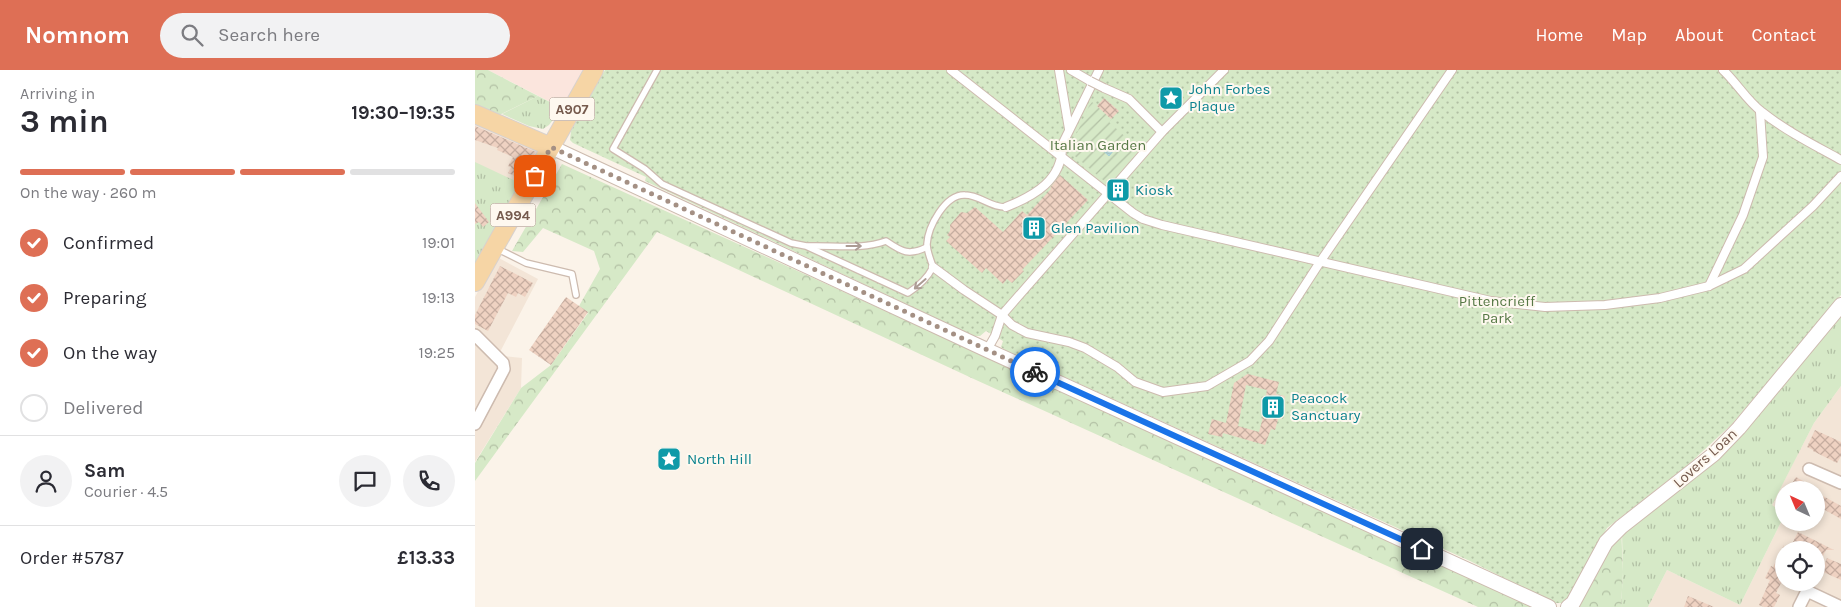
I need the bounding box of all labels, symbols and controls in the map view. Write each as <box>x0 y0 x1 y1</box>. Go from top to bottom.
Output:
search box <box>160 13 510 58</box>
text: Nomnom <box>25 21 130 49</box>
icon: search <box>178 21 206 49</box>
text: Search here <box>218 24 320 46</box>
text: Home <box>1535 24 1583 46</box>
text: Map <box>1611 24 1647 46</box>
text: About <box>1675 24 1724 46</box>
text: Contact <box>1752 24 1816 46</box>
place label: John Forbes Plaque <box>1189 80 1270 115</box>
text: Arriving in <box>20 84 95 103</box>
place icon: John Forbes Plaque <box>1158 85 1184 111</box>
road number: A907 <box>549 98 595 120</box>
text: 19:30–19:35 <box>351 102 455 124</box>
text: 3 min <box>20 103 109 140</box>
park label: Italian Garden <box>1050 136 1146 154</box>
pin <box>514 155 556 197</box>
icon: bag <box>521 162 549 190</box>
building icon: Kiosk <box>1105 177 1131 203</box>
place label: Kiosk <box>1135 181 1173 199</box>
text: On the way · 260 m <box>20 183 156 202</box>
road number: A994 <box>490 204 535 226</box>
building icon: Glen Pavilion <box>1021 215 1047 241</box>
place label: Glen Pavilion <box>1051 219 1140 237</box>
icon: check <box>20 229 48 257</box>
text: Confirmed <box>63 232 154 254</box>
text: 19:01 <box>422 233 455 252</box>
one-way arrow <box>846 241 862 251</box>
one-way arrow <box>913 279 926 290</box>
icon: check <box>20 284 48 312</box>
text: Preparing <box>63 287 146 309</box>
text: 19:13 <box>422 288 455 307</box>
park label: Pittencrieff Park <box>1459 292 1536 327</box>
icon: check <box>20 339 48 367</box>
text: On the way <box>63 342 157 364</box>
text: 19:25 <box>418 343 455 362</box>
courier <box>1010 347 1060 397</box>
icon: bike <box>1021 358 1049 386</box>
place label: Peacock Sanctuary <box>1291 389 1361 424</box>
building icon: Peacock Sanctuary <box>1260 394 1286 420</box>
text: Delivered <box>63 397 143 419</box>
street label: Lovers Loan <box>1669 425 1741 491</box>
place icon: North Hill <box>656 446 682 472</box>
place label: North Hill <box>687 450 752 468</box>
button: person <box>20 455 72 507</box>
button: chat <box>339 455 391 507</box>
button: phone <box>403 455 455 507</box>
text: Sam <box>84 460 125 482</box>
north arrow <box>1775 481 1825 531</box>
map controls <box>1775 481 1825 591</box>
text: Courier · 4.5 <box>84 482 168 501</box>
pin <box>1401 528 1443 570</box>
icon: home <box>1408 535 1436 563</box>
button: locate <box>1775 541 1825 591</box>
text: Order #5787 <box>20 547 124 569</box>
text: £13.33 <box>397 547 455 569</box>

